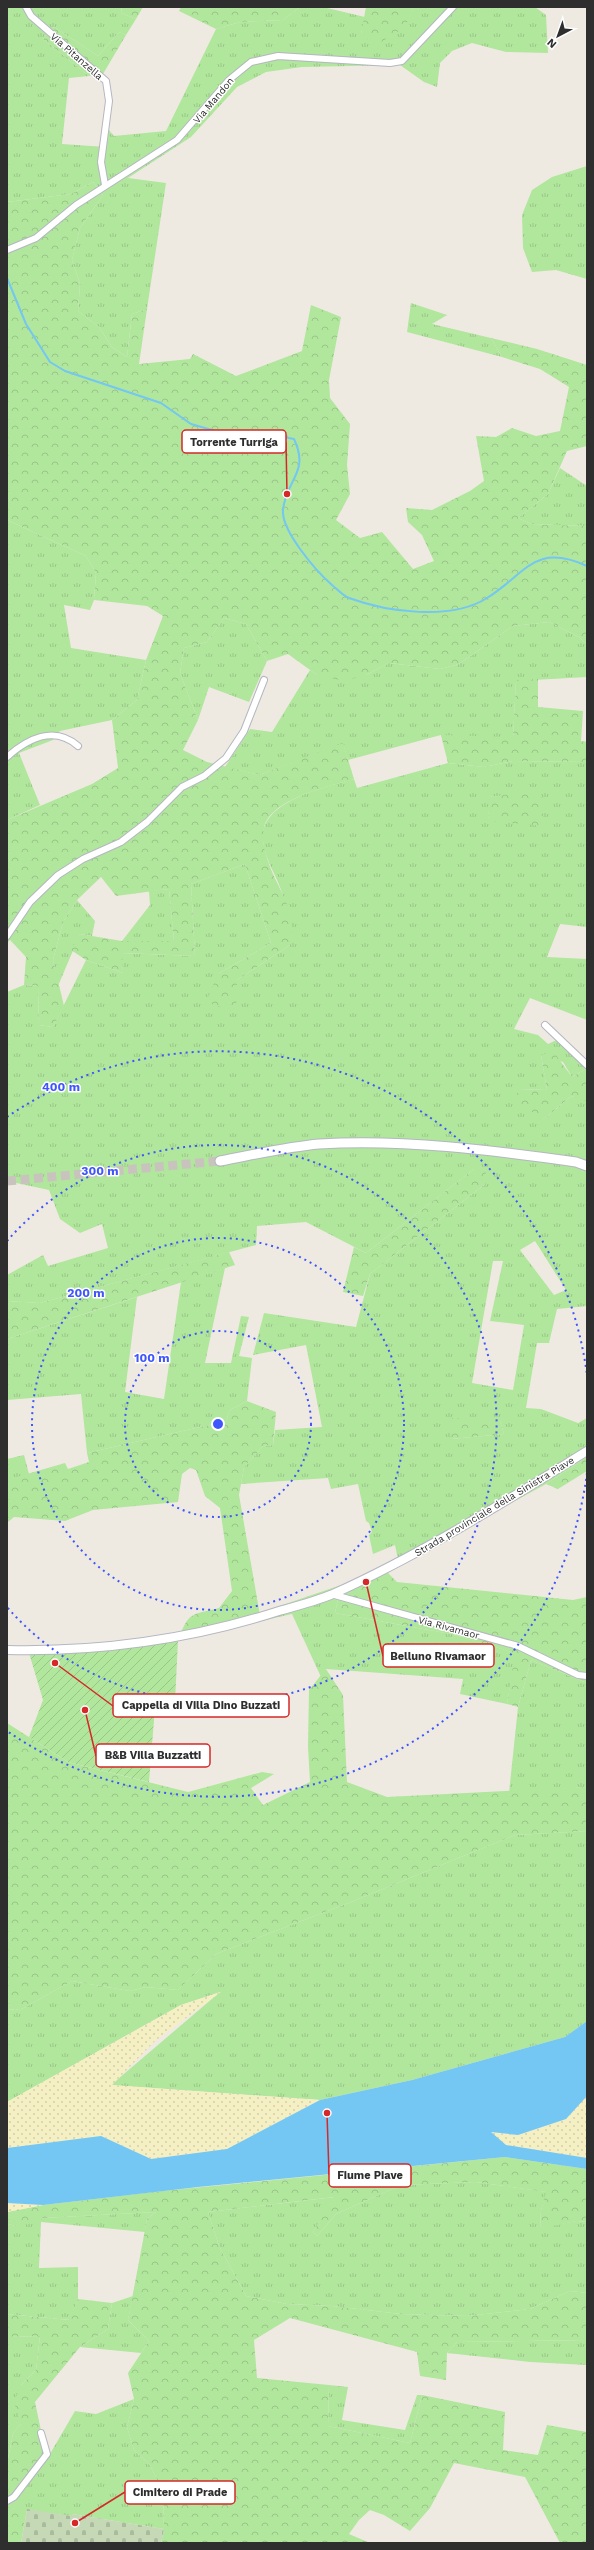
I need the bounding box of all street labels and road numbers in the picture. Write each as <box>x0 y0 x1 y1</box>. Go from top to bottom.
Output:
street label: Via Pitanzella <box>48 31 105 82</box>
street label: Via Mandon <box>191 75 236 126</box>
street label: Strada provinciale della Sinistra Piave <box>413 1454 576 1559</box>
street label: Via Rivamaor <box>417 1614 481 1641</box>

